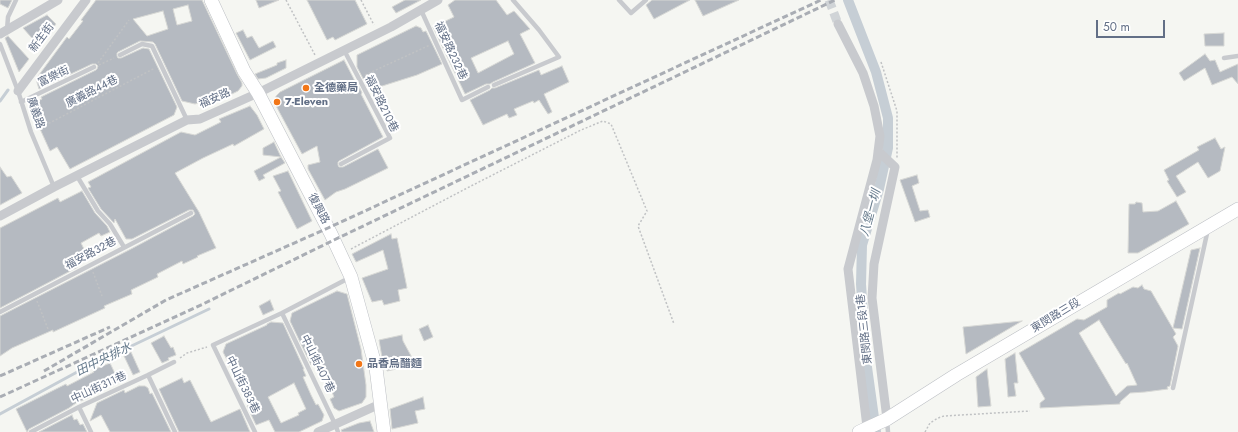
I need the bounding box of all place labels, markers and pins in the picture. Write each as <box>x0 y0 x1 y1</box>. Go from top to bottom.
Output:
place label: 全德藥局 <box>314 81 358 95</box>
marker: 全德藥局 <box>301 83 311 93</box>
place label: 7-Eleven <box>285 95 328 109</box>
marker: 7-Eleven <box>272 97 282 107</box>
place label: 品香烏醋麵 <box>367 357 422 371</box>
marker: 品香烏醋麵 <box>354 359 364 369</box>

